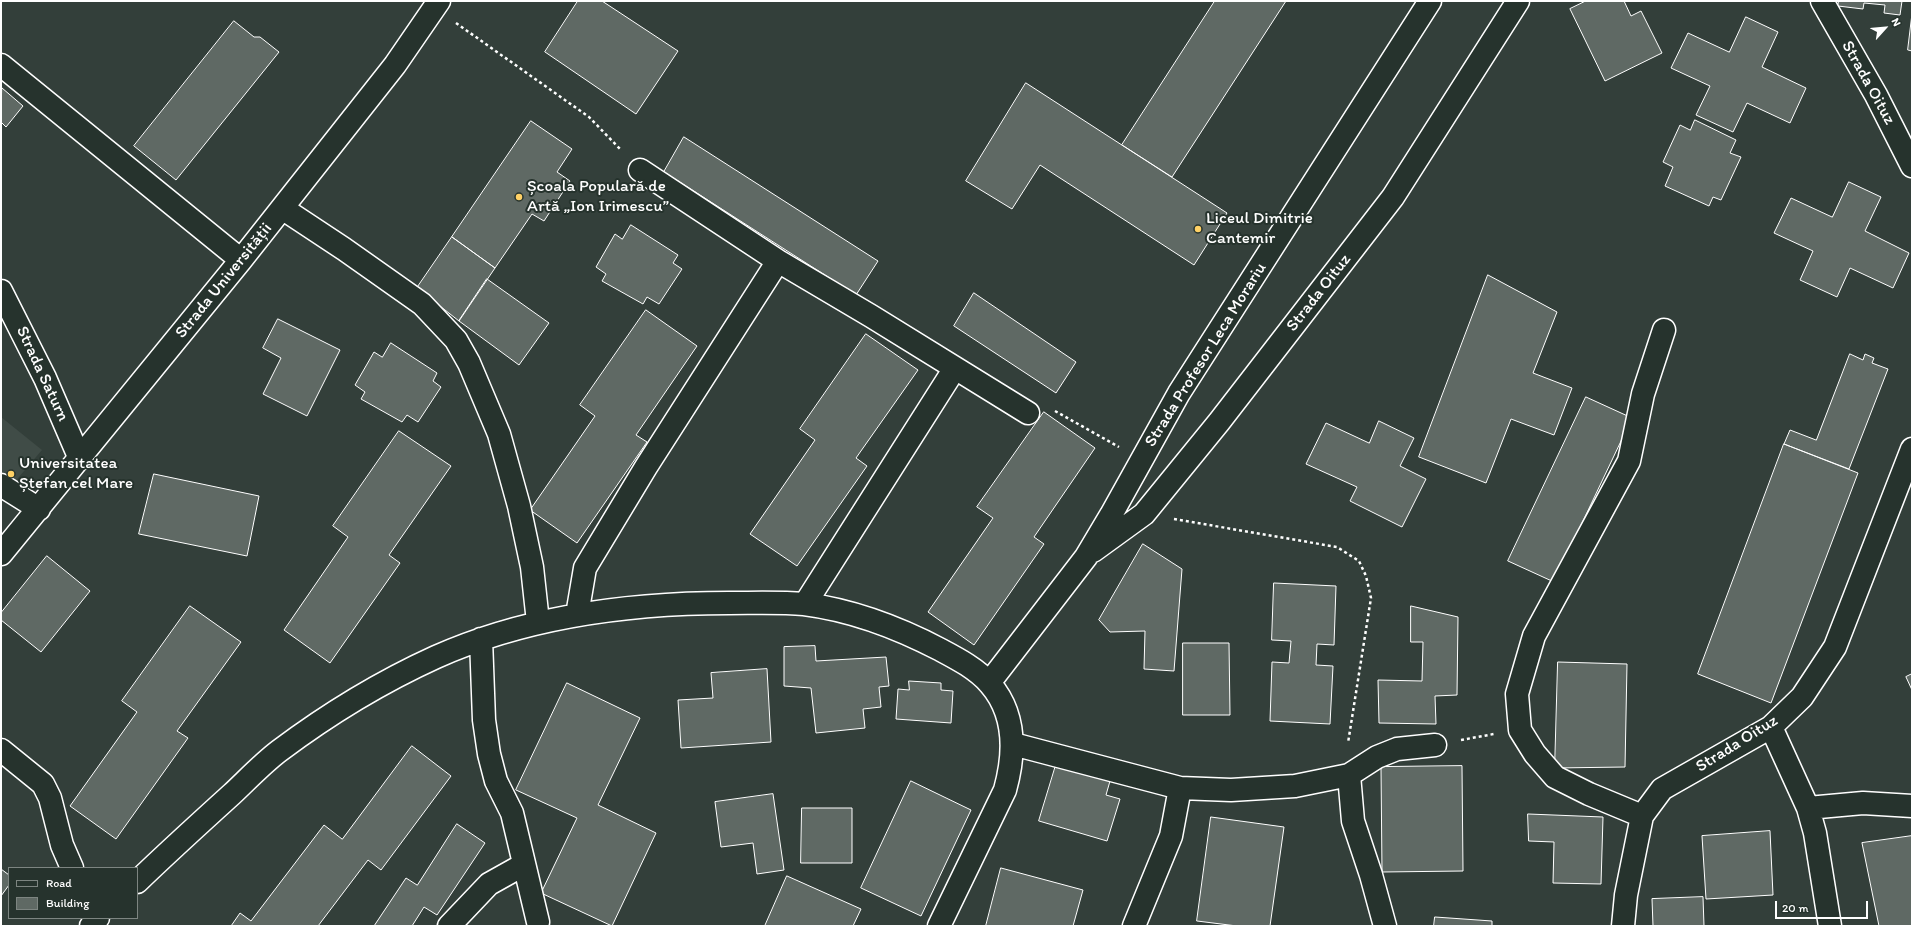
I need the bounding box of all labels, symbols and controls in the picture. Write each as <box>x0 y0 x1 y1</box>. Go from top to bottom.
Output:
north arrow <box>1865 8 1905 48</box>
text: N <box>1889 16 1904 29</box>
street label: Strada Oituz <box>1837 38 1899 128</box>
place label: Școala Populară de Artă „Ion Irimescu” <box>527 177 669 217</box>
marker: Școala Populară de Artă „Ion Irimescu” <box>514 192 524 202</box>
place label: Liceul Dimitrie Cantemir <box>1206 209 1313 249</box>
street label: Strada Universității <box>171 219 277 343</box>
marker: Liceul Dimitrie Cantemir <box>1193 224 1203 234</box>
street label: Strada Oituz <box>1282 250 1356 336</box>
street label: Strada Profesor Leca Morariu <box>1141 259 1271 451</box>
street label: Strada Saturn <box>11 323 73 425</box>
place label: Universitatea Ștefan cel Mare <box>19 454 133 494</box>
marker: Universitatea Ștefan cel Mare <box>6 469 16 479</box>
street label: Strada Oituz <box>1692 711 1782 777</box>
legend <box>8 867 138 919</box>
text: Road <box>46 876 72 890</box>
scale bar <box>1777 893 1870 919</box>
text: Building <box>46 896 89 910</box>
text: 20 m <box>1782 901 1809 915</box>

